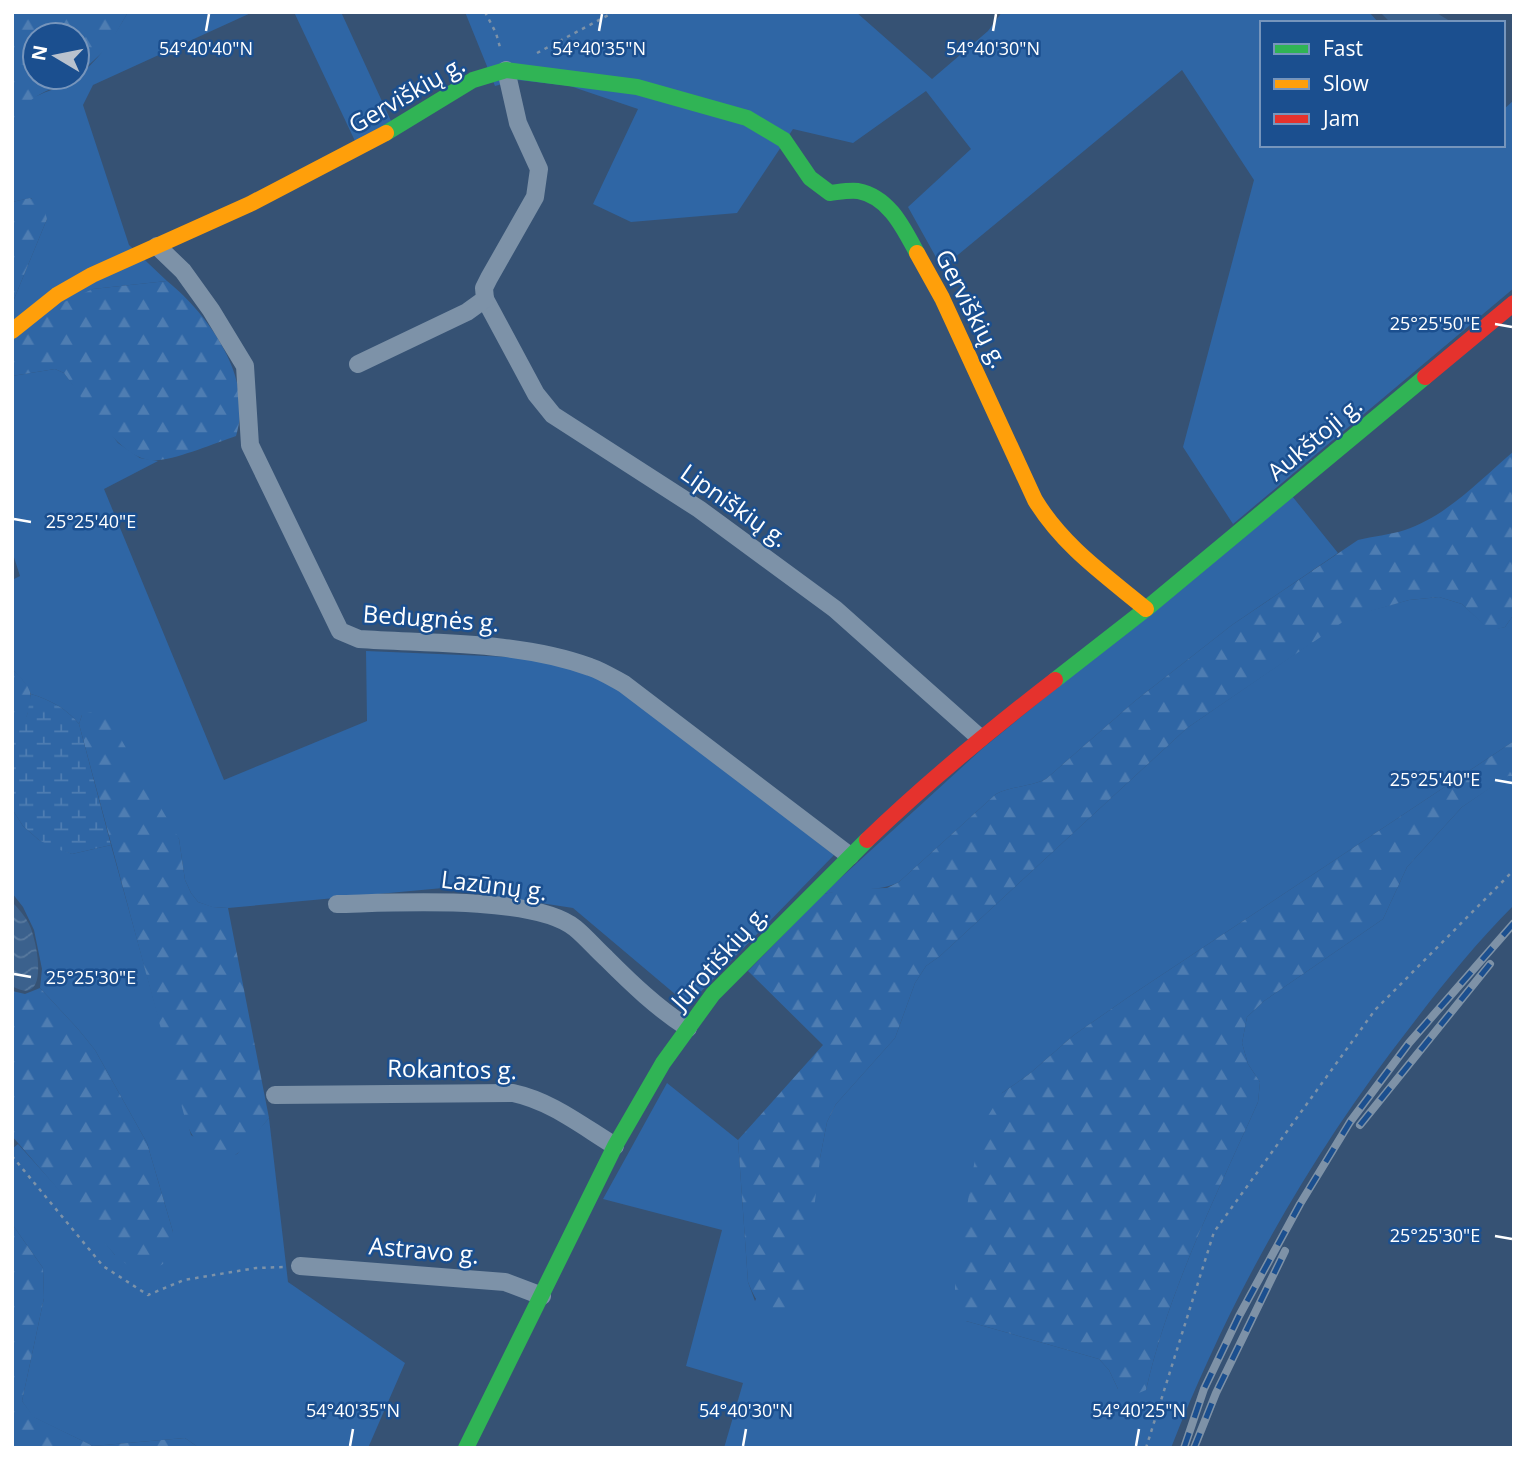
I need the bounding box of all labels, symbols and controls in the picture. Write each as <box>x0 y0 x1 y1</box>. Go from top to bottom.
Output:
north arrow <box>21 21 91 91</box>
legend <box>1260 21 1505 147</box>
text: Fast <box>1323 34 1363 62</box>
text: 54°40'40"N <box>159 36 253 60</box>
text: 54°40'35"N <box>552 36 646 60</box>
text: 54°40'30"N <box>946 36 1040 60</box>
text: N <box>25 43 53 63</box>
street label: Gerviškių g. <box>342 47 470 140</box>
text: Slow <box>1323 69 1369 97</box>
text: Jam <box>1321 104 1360 132</box>
street label: Gerviškių g. <box>928 243 1016 373</box>
text: 25°25'50"E <box>1390 311 1480 335</box>
street label: Aukštoji g. <box>1260 388 1369 487</box>
street label: Lipniškių g. <box>674 456 795 554</box>
text: 25°25'40"E <box>46 509 136 533</box>
street label: Bedugnės g. <box>362 596 500 639</box>
text: 25°25'40"E <box>1390 767 1480 791</box>
street label: Lazūnų g. <box>439 862 549 907</box>
street label: Jūrotiškių g. <box>662 897 775 1018</box>
text: 25°25'30"E <box>46 965 136 989</box>
street label: Rokantos g. <box>387 1051 517 1086</box>
text: 25°25'30"E <box>1390 1223 1480 1247</box>
street label: Astravo g. <box>368 1228 481 1271</box>
text: 54°40'35"N <box>306 1398 400 1422</box>
text: 54°40'30"N <box>699 1398 793 1422</box>
text: 54°40'25"N <box>1092 1398 1186 1422</box>

